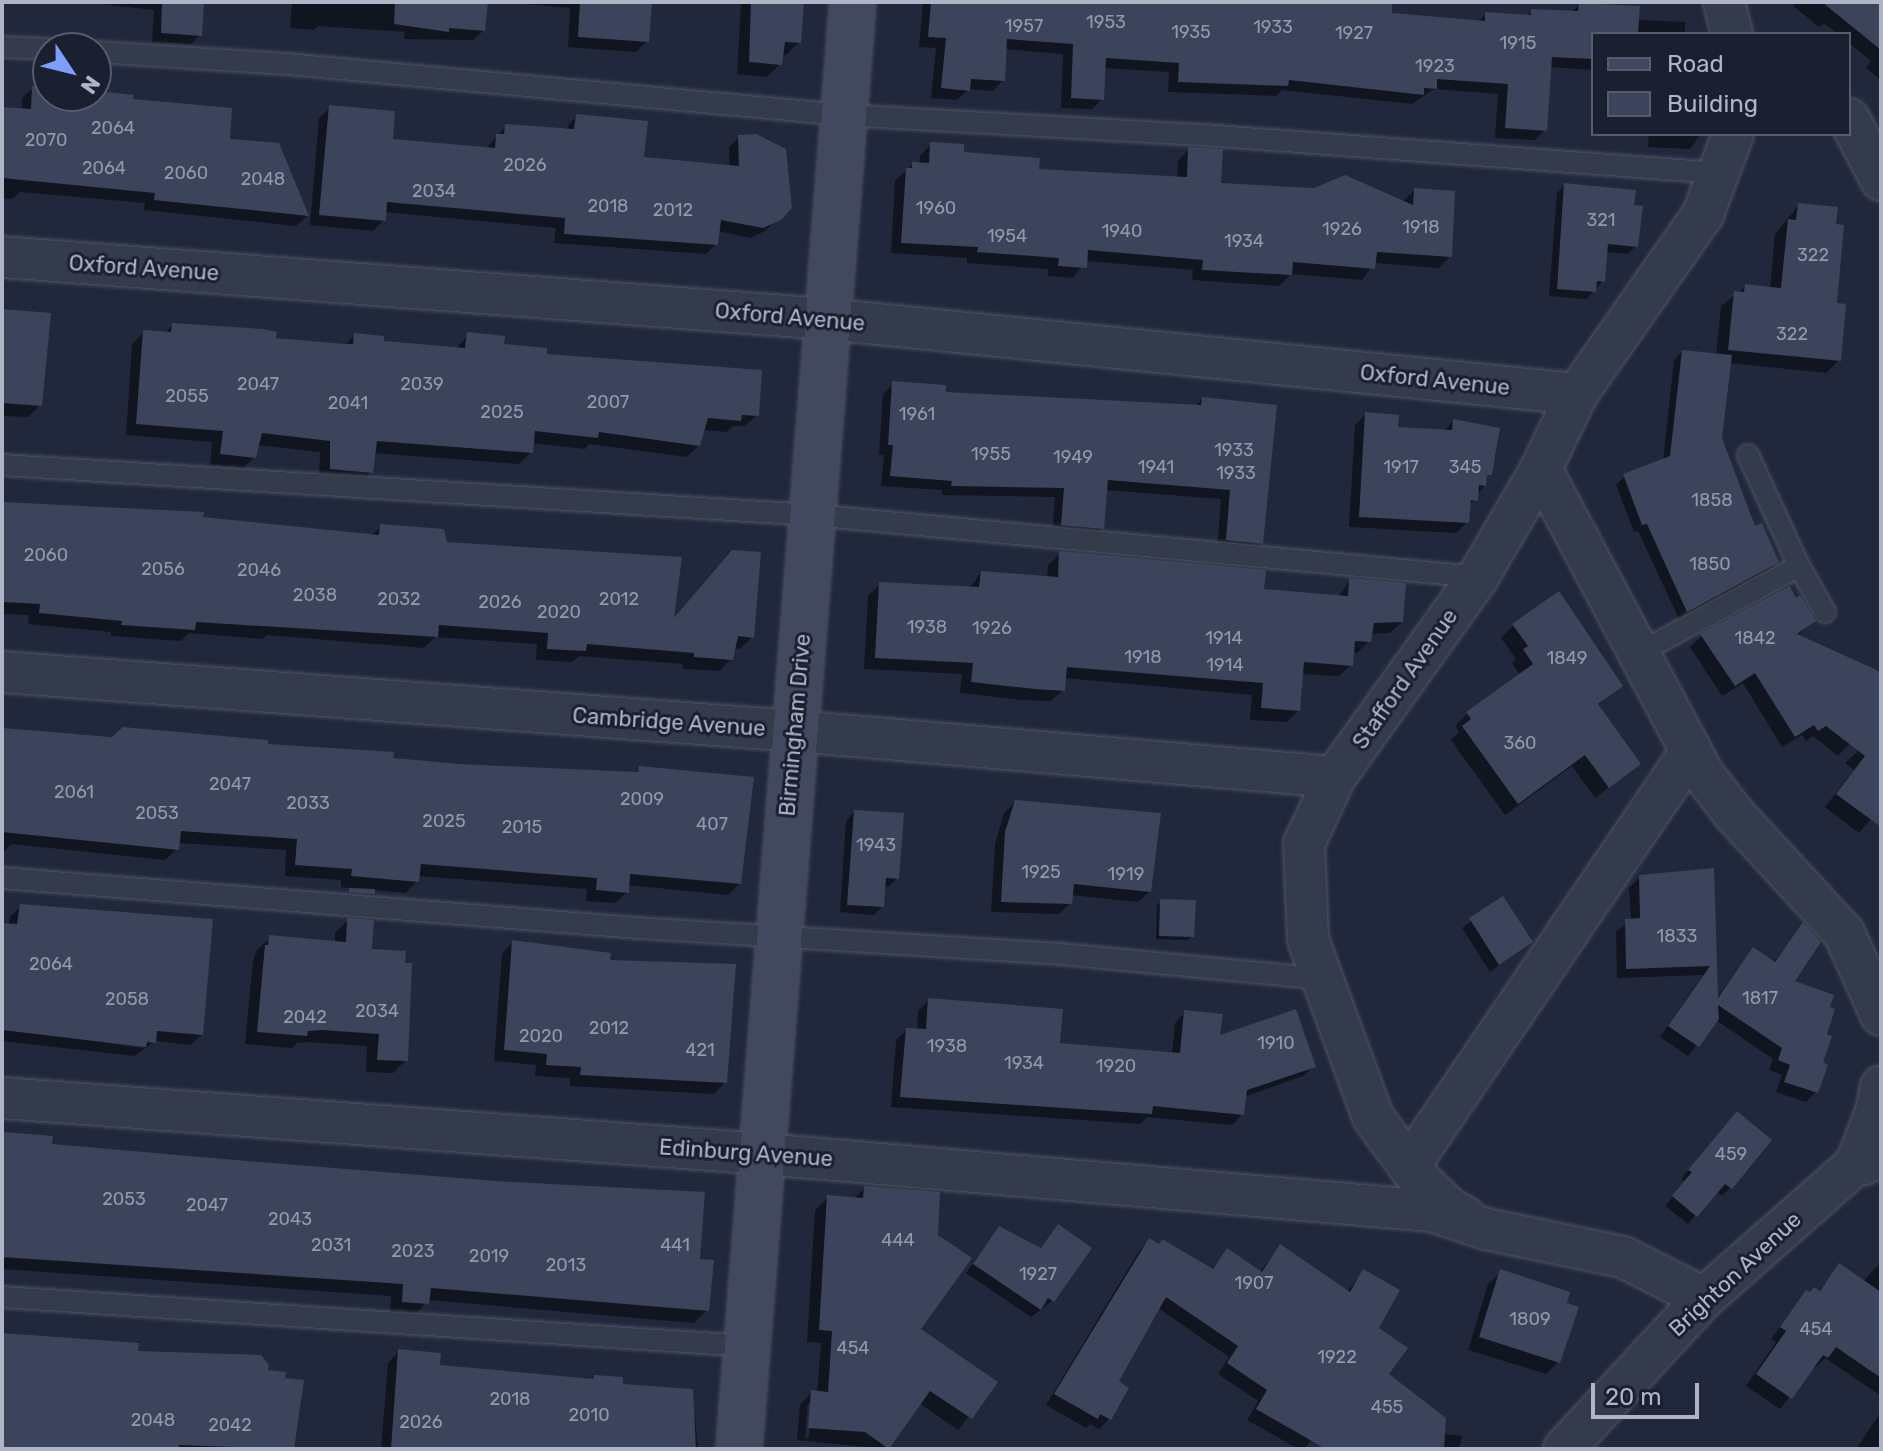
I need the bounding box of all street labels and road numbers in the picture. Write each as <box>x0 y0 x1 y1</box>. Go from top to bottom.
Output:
street label: Oxford Avenue <box>68 250 220 286</box>
street label: Oxford Avenue <box>714 297 866 337</box>
street label: Oxford Avenue <box>1358 359 1512 401</box>
street label: Stafford Avenue <box>1347 604 1463 754</box>
street label: Birmingham Drive <box>774 633 816 817</box>
street label: Cambridge Avenue <box>571 702 767 742</box>
street label: Edinburg Avenue <box>658 1134 834 1172</box>
street label: Brighton Avenue <box>1663 1206 1807 1342</box>

